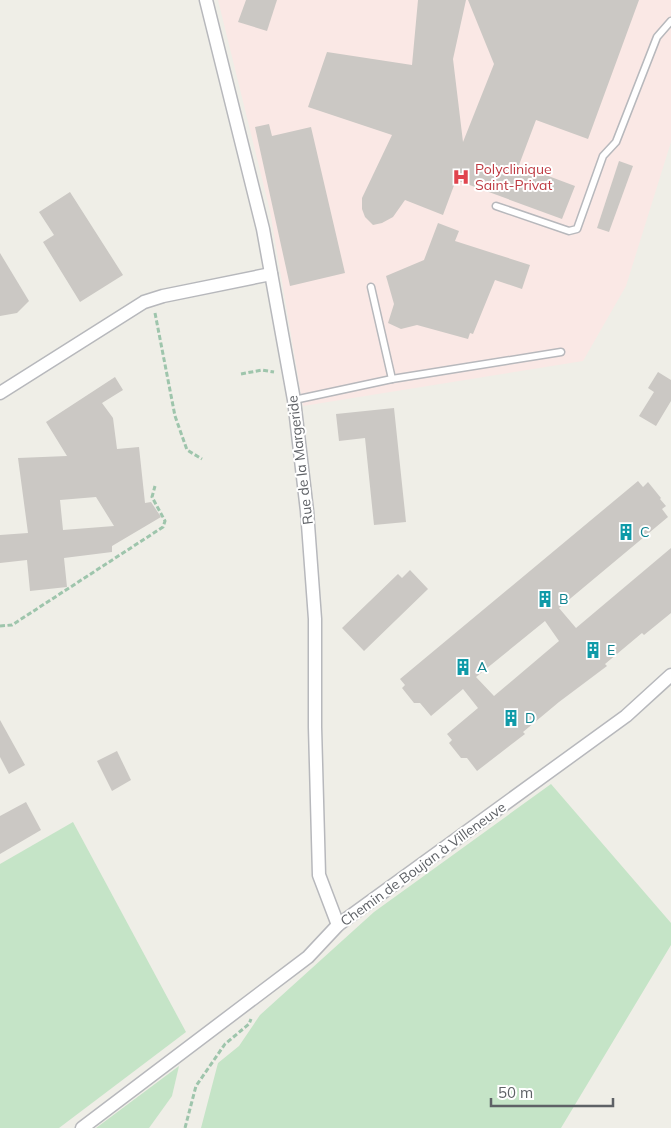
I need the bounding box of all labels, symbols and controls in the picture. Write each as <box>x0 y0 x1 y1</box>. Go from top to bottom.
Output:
place label: Polyclinique Saint-Privat <box>475 160 552 194</box>
hospital icon: Polyclinique Saint-Privat <box>451 167 471 187</box>
street label: Rue de la Margeride <box>283 394 317 526</box>
building icon: C <box>616 522 636 542</box>
place label: C <box>640 523 650 541</box>
building icon: B <box>535 589 555 609</box>
place label: B <box>559 590 569 608</box>
building icon: E <box>583 640 603 660</box>
place label: E <box>607 641 615 659</box>
building icon: A <box>453 657 473 677</box>
place label: A <box>477 658 488 676</box>
building icon: D <box>501 708 521 728</box>
place label: D <box>525 709 535 727</box>
street label: Chemin de Boujan à Villeneuve <box>337 798 509 930</box>
scale bar <box>491 1076 614 1108</box>
text: 50 m <box>498 1083 533 1102</box>

